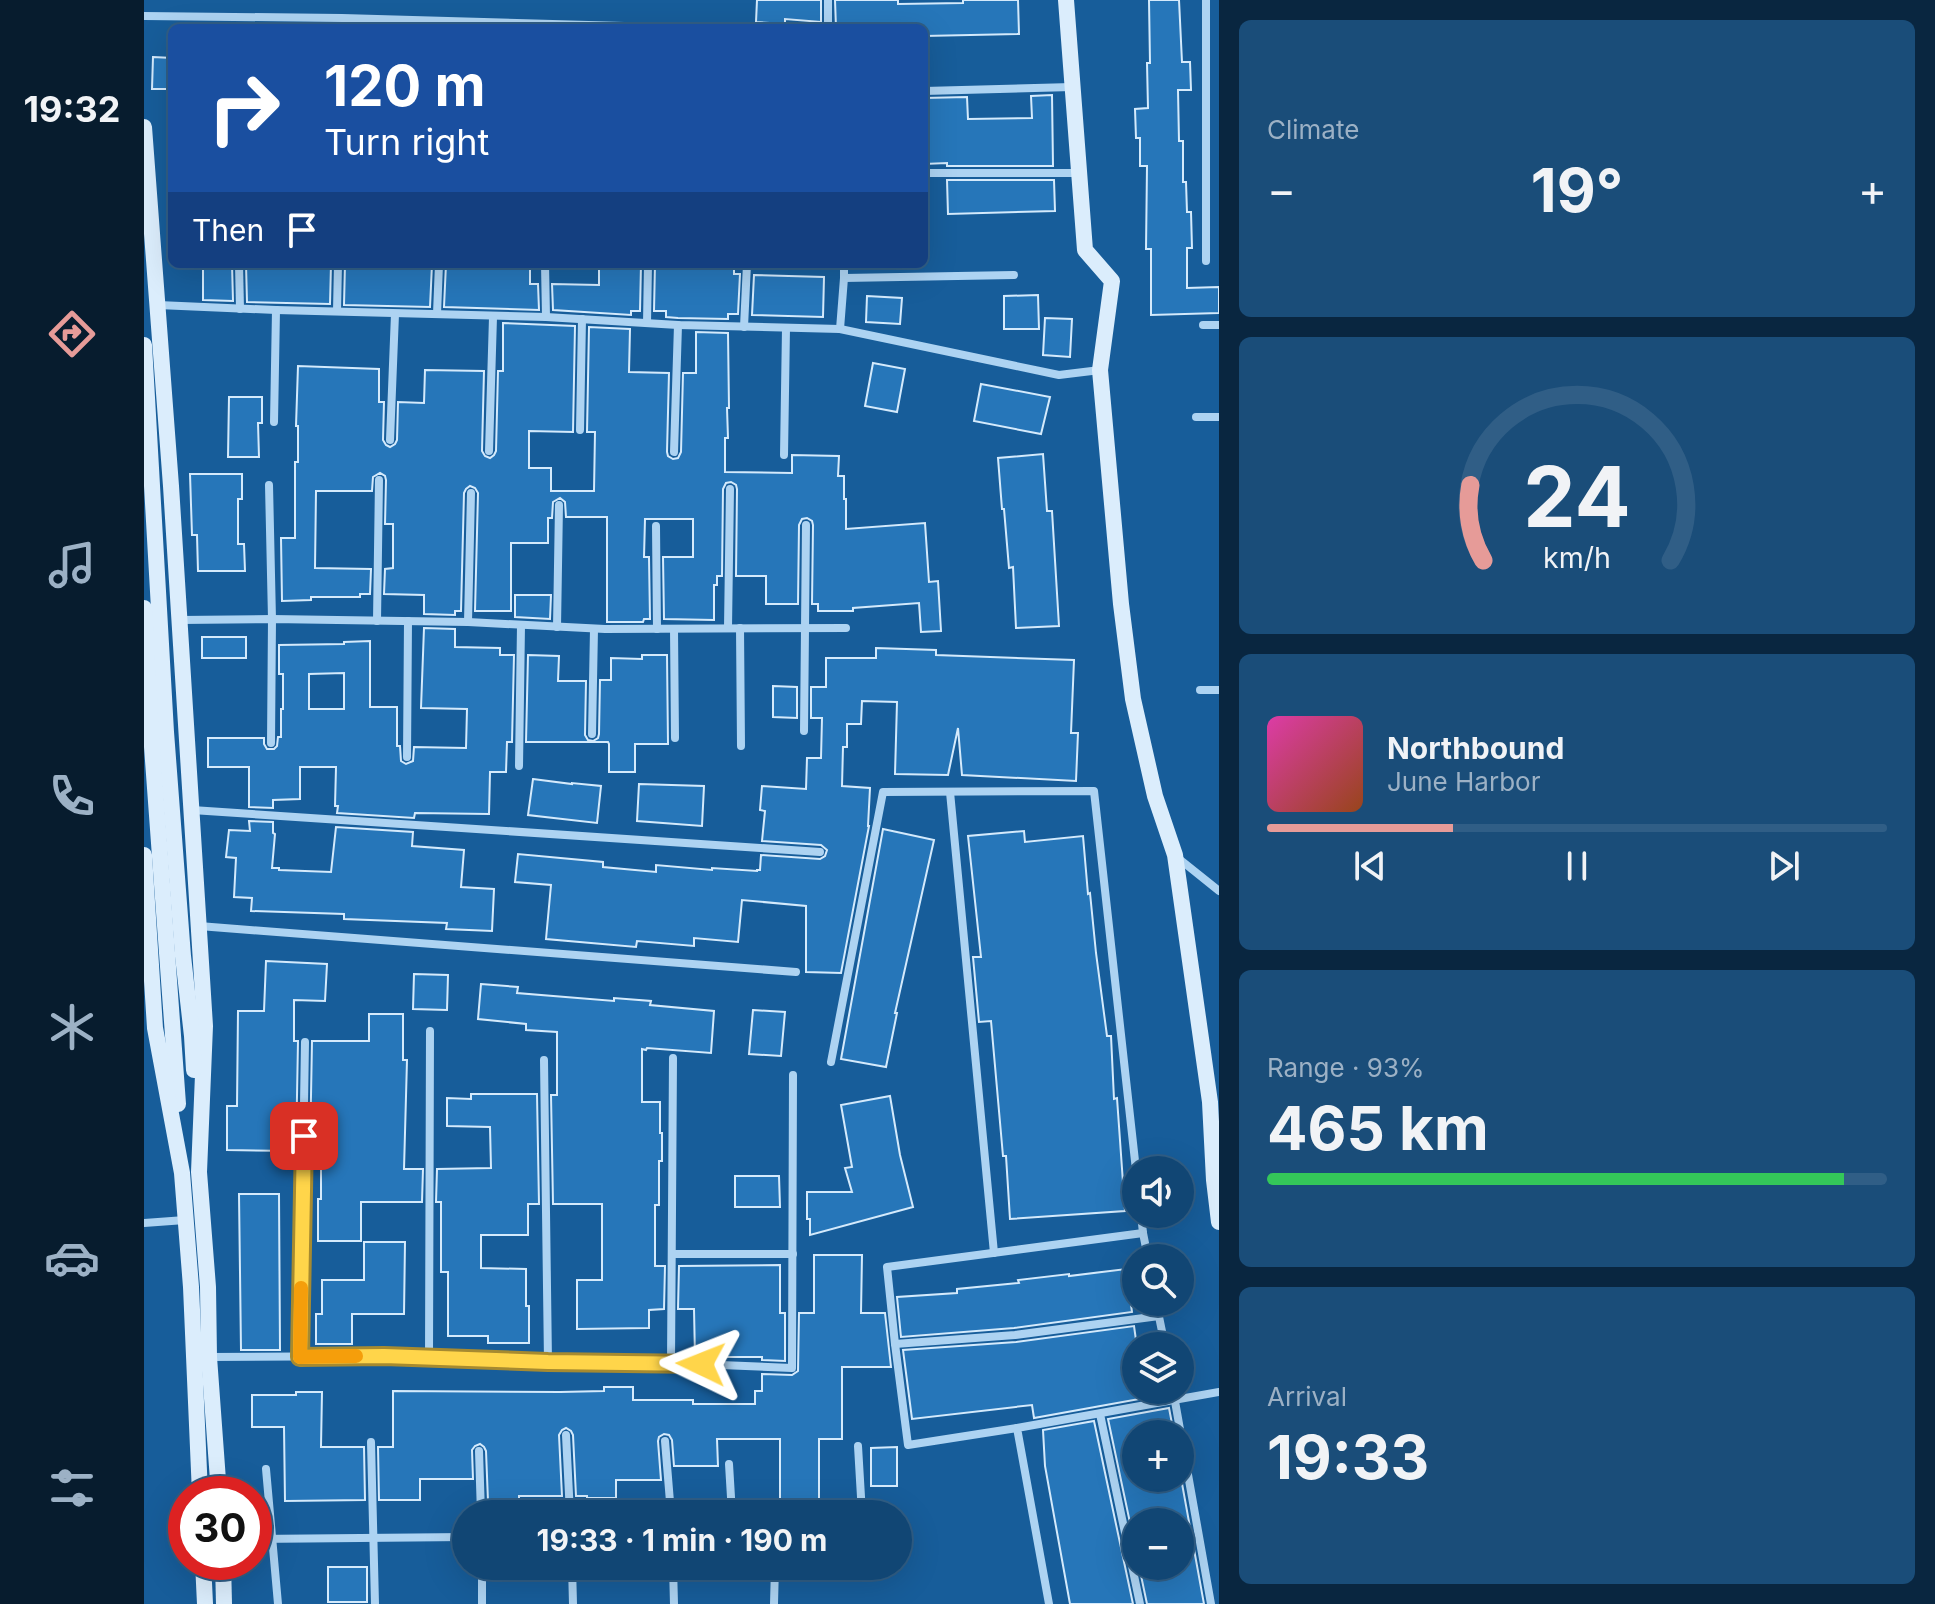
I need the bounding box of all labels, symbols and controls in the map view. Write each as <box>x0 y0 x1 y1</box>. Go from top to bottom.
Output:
text: 120 m <box>324 52 486 120</box>
icon: right <box>192 56 296 160</box>
text: 19:32 <box>24 87 120 131</box>
text: Climate <box>1267 114 1359 145</box>
text: Turn right <box>324 120 489 164</box>
text: 19° <box>1531 154 1623 226</box>
text: − <box>1267 163 1296 217</box>
text: + <box>1858 163 1887 217</box>
icon: arrive <box>280 208 324 252</box>
text: Then <box>192 212 264 248</box>
icon: directions <box>44 306 100 362</box>
text: 24 <box>1523 446 1631 547</box>
icon: music <box>44 537 100 593</box>
text: km/h <box>1543 540 1611 575</box>
text: Northbound <box>1387 730 1564 766</box>
text: June Harbor <box>1387 766 1540 797</box>
icon: phone <box>44 768 100 824</box>
icon: previous <box>1348 844 1392 888</box>
icon: pause <box>1555 844 1599 888</box>
icon: next <box>1762 844 1806 888</box>
icon: climate <box>44 999 100 1055</box>
text: Range · 93% <box>1267 1052 1425 1083</box>
text: 465 km <box>1267 1092 1489 1164</box>
pin <box>270 1102 338 1170</box>
icon: arrive <box>282 1114 326 1158</box>
map controls <box>1122 1156 1194 1580</box>
button: sound <box>1122 1156 1194 1228</box>
icon: car <box>44 1230 100 1286</box>
button: search <box>1122 1244 1194 1316</box>
position arrow <box>659 1322 743 1406</box>
button: layers <box>1122 1332 1194 1404</box>
text: Arrival <box>1267 1381 1347 1412</box>
button: + <box>1122 1420 1194 1492</box>
text: 19:33 <box>1267 1421 1429 1493</box>
icon: filters <box>44 1460 100 1516</box>
speed limit sign: 30 <box>168 1476 272 1580</box>
button: − <box>1122 1508 1194 1580</box>
text: 19:33 · 1 min · 190 m <box>537 1522 827 1558</box>

